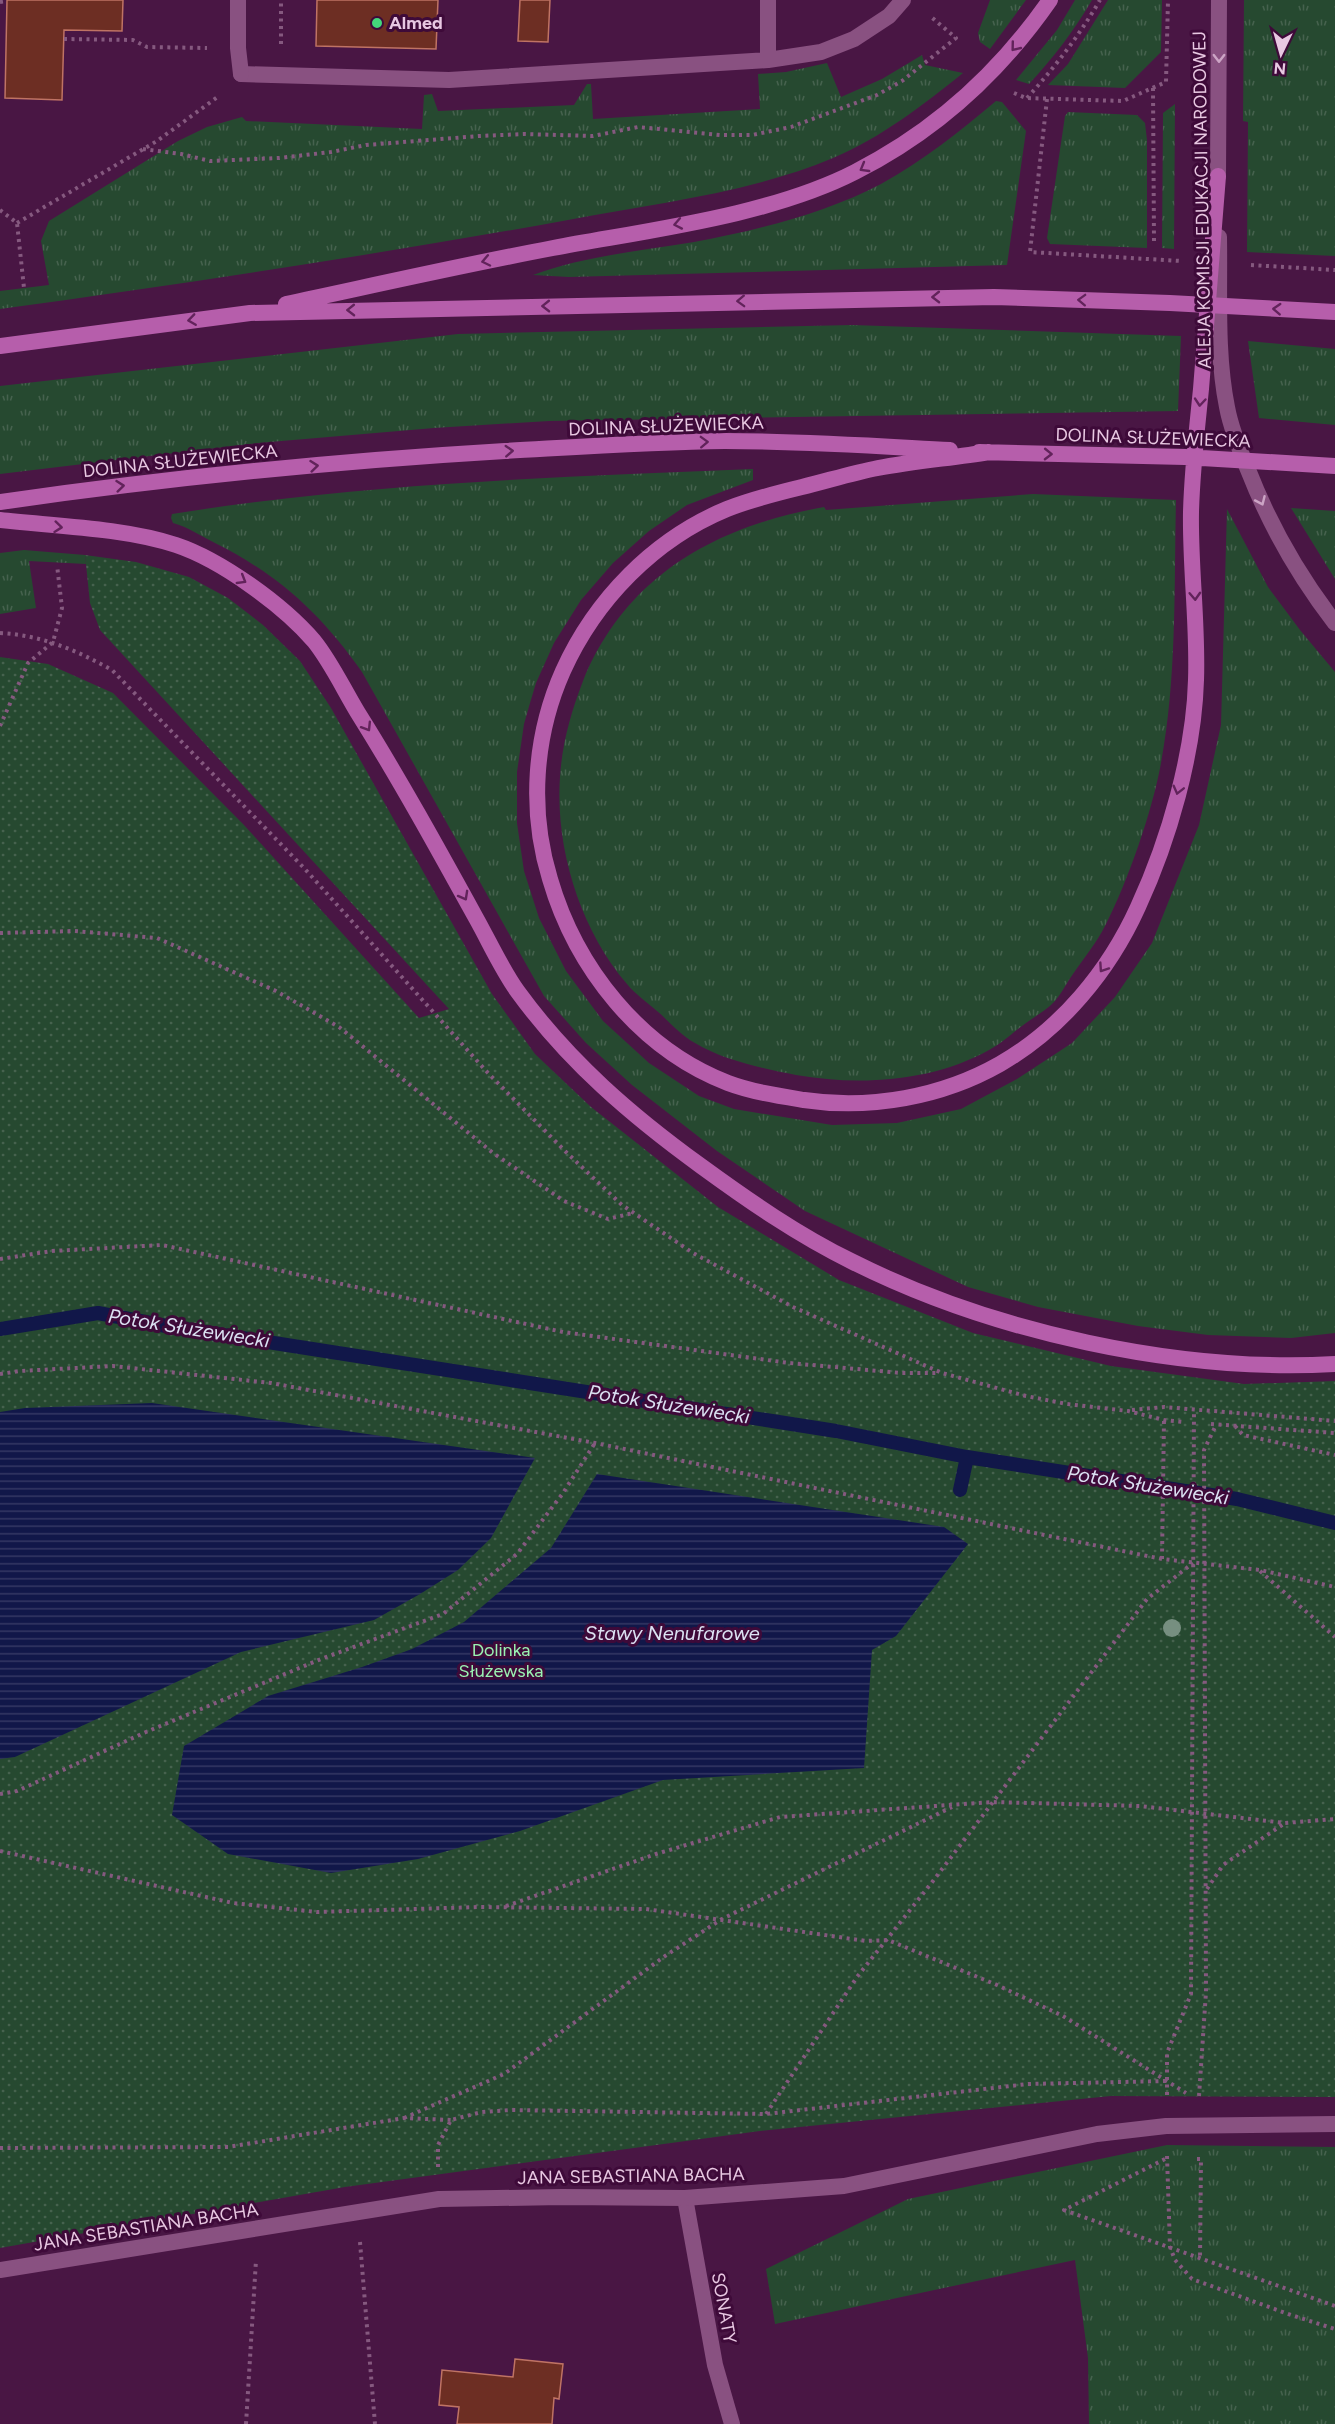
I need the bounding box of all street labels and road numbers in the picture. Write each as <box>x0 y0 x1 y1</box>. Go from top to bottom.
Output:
street label: ALEJA KOMISJI EDUKACJI NARODOWEJ <box>1188 31 1216 369</box>
street label: DOLINA SŁUŻEWIECKA <box>568 412 764 440</box>
street label: DOLINA SŁUŻEWIECKA <box>1055 424 1251 452</box>
street label: DOLINA SŁUŻEWIECKA <box>82 440 278 482</box>
street label: JANA SEBASTIANA BACHA <box>517 2163 745 2189</box>
street label: JANA SEBASTIANA BACHA <box>32 2198 260 2256</box>
street label: SONATY <box>707 2271 741 2345</box>

